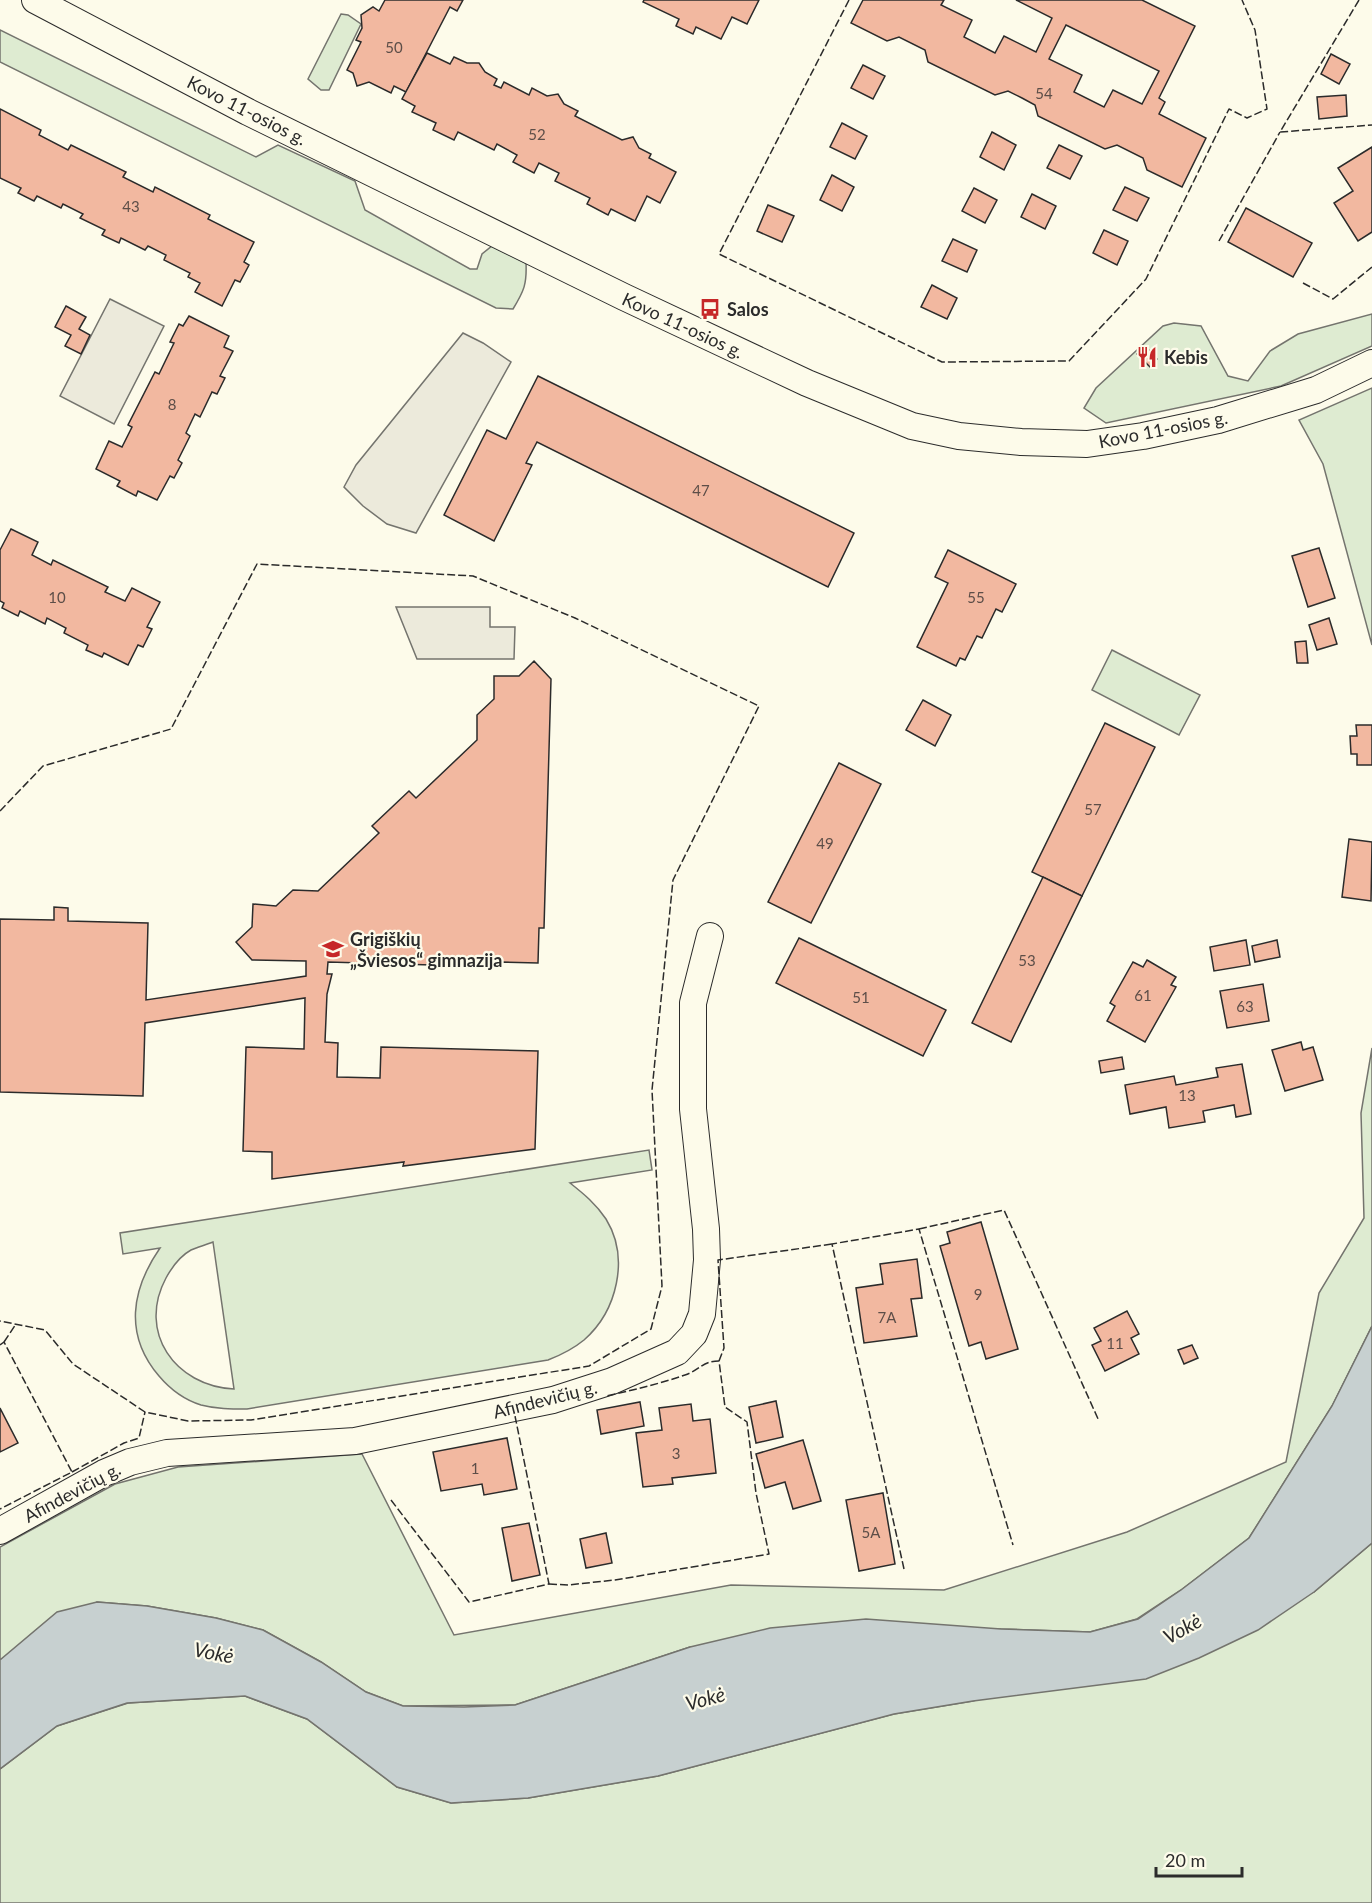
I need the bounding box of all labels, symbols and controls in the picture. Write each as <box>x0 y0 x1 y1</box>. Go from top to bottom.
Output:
house number: 50 <box>385 38 403 56</box>
street label: Kovo 11-osios g. <box>184 70 310 150</box>
house number: 54 <box>1035 84 1053 102</box>
house number: 52 <box>528 125 546 143</box>
house number: 43 <box>122 197 140 215</box>
street label: Kovo 11-osios g. <box>619 287 747 363</box>
bus stop icon: Salos <box>698 297 722 321</box>
place label: Salos <box>727 298 769 320</box>
restaurant icon: Kebis <box>1135 345 1159 369</box>
place label: Kebis <box>1164 346 1208 368</box>
house number: 8 <box>168 395 176 413</box>
street label: Kovo 11-osios g. <box>1097 406 1229 452</box>
house number: 47 <box>692 481 710 499</box>
house number: 10 <box>48 588 66 606</box>
house number: 55 <box>967 588 985 606</box>
house number: 57 <box>1084 800 1102 818</box>
house number: 49 <box>816 834 834 852</box>
place label: Grigiškių „Šviesos“ gimnazija <box>350 928 503 971</box>
school or university icon: Grigiškių „Šviesos“ gimnazija <box>321 937 345 961</box>
house number: 53 <box>1018 951 1036 969</box>
house number: 61 <box>1134 986 1152 1004</box>
house number: 51 <box>852 988 870 1006</box>
house number: 63 <box>1236 997 1254 1015</box>
house number: 13 <box>1178 1086 1196 1104</box>
house number: 9 <box>974 1285 982 1303</box>
house number: 7A <box>878 1308 897 1326</box>
house number: 11 <box>1106 1334 1124 1352</box>
street label: Afindevičių g. <box>491 1375 599 1423</box>
house number: 3 <box>672 1444 680 1462</box>
street label: Afindevičių g. <box>20 1457 124 1527</box>
house number: 1 <box>471 1459 479 1477</box>
house number: 5A <box>862 1523 881 1541</box>
water label: Vokė <box>1159 1608 1205 1648</box>
water label: Vokė <box>192 1636 236 1668</box>
water label: Vokė <box>683 1681 727 1715</box>
scale bar <box>1156 1840 1242 1878</box>
text: 20 m <box>1165 1849 1205 1871</box>

